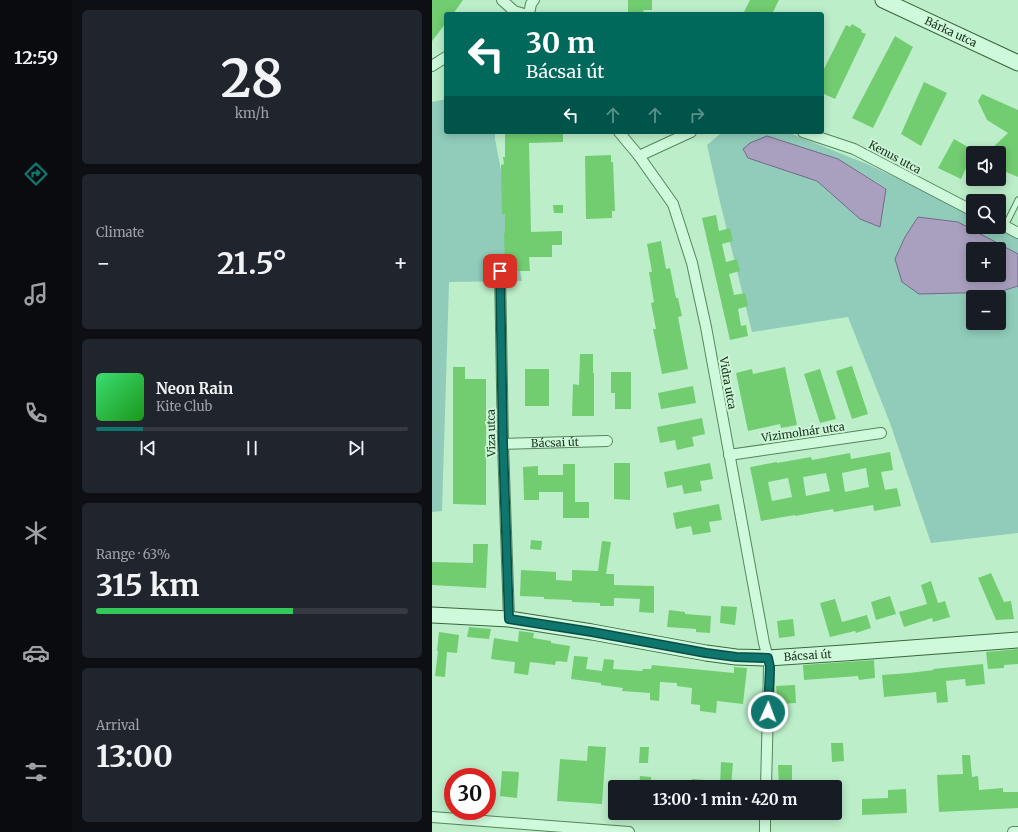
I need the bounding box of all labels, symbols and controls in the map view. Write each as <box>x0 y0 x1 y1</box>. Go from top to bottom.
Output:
street label: Bárka utca <box>923 14 979 50</box>
text: 30 m <box>526 25 595 61</box>
icon: left <box>460 28 512 80</box>
text: 12:59 <box>14 46 58 69</box>
text: 28 <box>221 46 283 111</box>
text: Bácsai út <box>526 60 604 83</box>
icon: left <box>560 104 582 126</box>
icon: ahead <box>602 104 624 126</box>
icon: ahead <box>644 104 666 126</box>
icon: right <box>686 104 708 126</box>
text: km/h <box>235 105 269 122</box>
street label: Kenus utca <box>866 137 924 177</box>
map controls <box>966 146 1006 330</box>
button: sound <box>966 146 1006 186</box>
icon: directions <box>22 160 50 188</box>
button: search <box>966 194 1006 234</box>
text: Climate <box>96 224 144 241</box>
button: + <box>966 242 1006 282</box>
text: 21.5° <box>217 244 287 282</box>
text: − <box>96 249 111 277</box>
text: + <box>393 249 408 277</box>
pin <box>483 254 517 288</box>
icon: arrive <box>489 260 511 282</box>
icon: music <box>22 280 50 308</box>
button: − <box>966 290 1006 330</box>
street label: Vidra utca <box>716 355 740 410</box>
text: Neon Rain <box>156 379 233 398</box>
text: Kite Club <box>156 398 212 415</box>
icon: phone <box>22 399 50 427</box>
street label: Viza utca <box>484 409 498 458</box>
street label: Vizimolnár utca <box>759 419 846 445</box>
street label: Bácsai út <box>531 435 580 450</box>
icon: previous <box>137 437 159 459</box>
icon: pause <box>241 437 263 459</box>
icon: next <box>345 437 367 459</box>
icon: climate <box>22 519 50 547</box>
text: Range · 63% <box>96 546 170 563</box>
text: 315 km <box>96 566 199 604</box>
icon: car <box>22 639 50 667</box>
street label: Bácsai út <box>783 647 833 664</box>
position arrow <box>747 691 789 733</box>
text: Arrival <box>96 717 139 734</box>
text: 13:00 <box>96 737 173 775</box>
icon: filters <box>22 758 50 786</box>
speed limit sign: 30 <box>444 768 496 820</box>
text: 13:00 · 1 min · 420 m <box>653 790 797 809</box>

